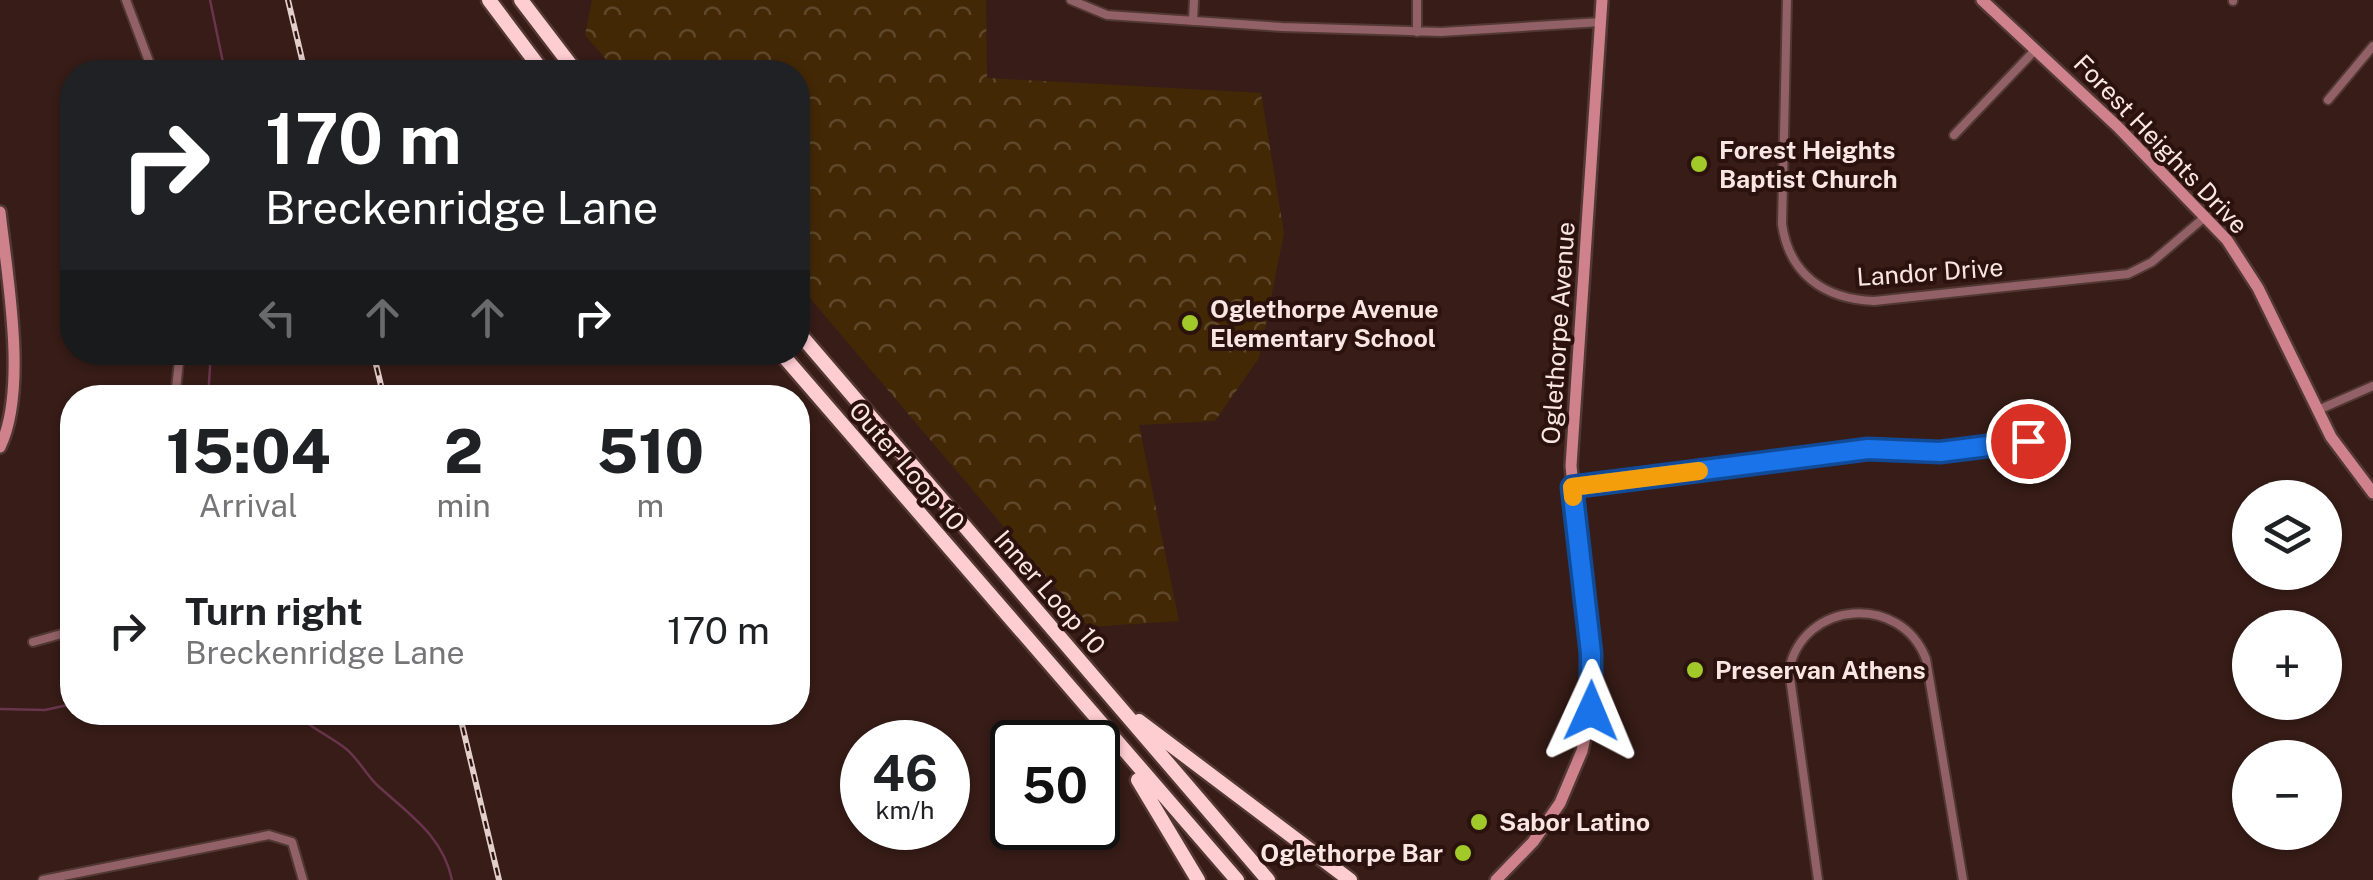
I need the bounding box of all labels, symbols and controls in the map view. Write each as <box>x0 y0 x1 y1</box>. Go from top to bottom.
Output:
street label: Forest Heights Drive <box>2068 48 2254 240</box>
text: 170 m <box>265 97 462 180</box>
icon: right <box>100 100 230 230</box>
place label: Forest Heights Baptist Church <box>1719 135 1898 194</box>
marker: Forest Heights Baptist Church <box>1688 153 1710 175</box>
text: Breckenridge Lane <box>265 181 658 234</box>
street label: Oglethorpe Avenue <box>1535 221 1581 445</box>
street label: Landor Drive <box>1856 252 2004 292</box>
icon: left <box>250 290 305 345</box>
icon: ahead <box>355 290 410 345</box>
icon: ahead <box>460 290 515 345</box>
icon: right <box>565 290 620 345</box>
place label: Oglethorpe Avenue Elementary School <box>1210 294 1439 353</box>
marker: Oglethorpe Avenue Elementary School <box>1179 312 1201 334</box>
street label: Outer Loop 10 <box>843 395 971 537</box>
pin <box>1986 399 2071 484</box>
icon: arrive <box>2001 414 2056 469</box>
text: 15:04 <box>166 416 331 487</box>
text: 2 <box>444 416 483 487</box>
text: 510 <box>597 416 704 487</box>
map controls <box>2232 480 2342 850</box>
button: layers <box>2232 480 2342 590</box>
text: Arrival <box>199 487 298 524</box>
text: min <box>436 487 491 524</box>
text: m <box>637 487 664 524</box>
street label: Inner Loop 10 <box>988 524 1112 660</box>
text: Turn right <box>185 589 363 634</box>
icon: right <box>100 603 155 658</box>
text: 170 m <box>667 608 770 653</box>
button: + <box>2232 610 2342 720</box>
text: Breckenridge Lane <box>185 634 465 671</box>
place label: Preservan Athens <box>1715 655 1926 685</box>
position arrow <box>1539 659 1643 763</box>
marker: Preservan Athens <box>1684 659 1706 681</box>
speed limit sign: 50 <box>990 720 1120 850</box>
button: − <box>2232 740 2342 850</box>
text: 46 <box>872 743 938 802</box>
text: km/h <box>876 795 934 825</box>
place label: Sabor Latino <box>1499 807 1650 837</box>
marker: Sabor Latino <box>1468 811 1490 833</box>
place label: Oglethorpe Bar <box>1260 838 1443 868</box>
marker: Oglethorpe Bar <box>1452 842 1474 864</box>

